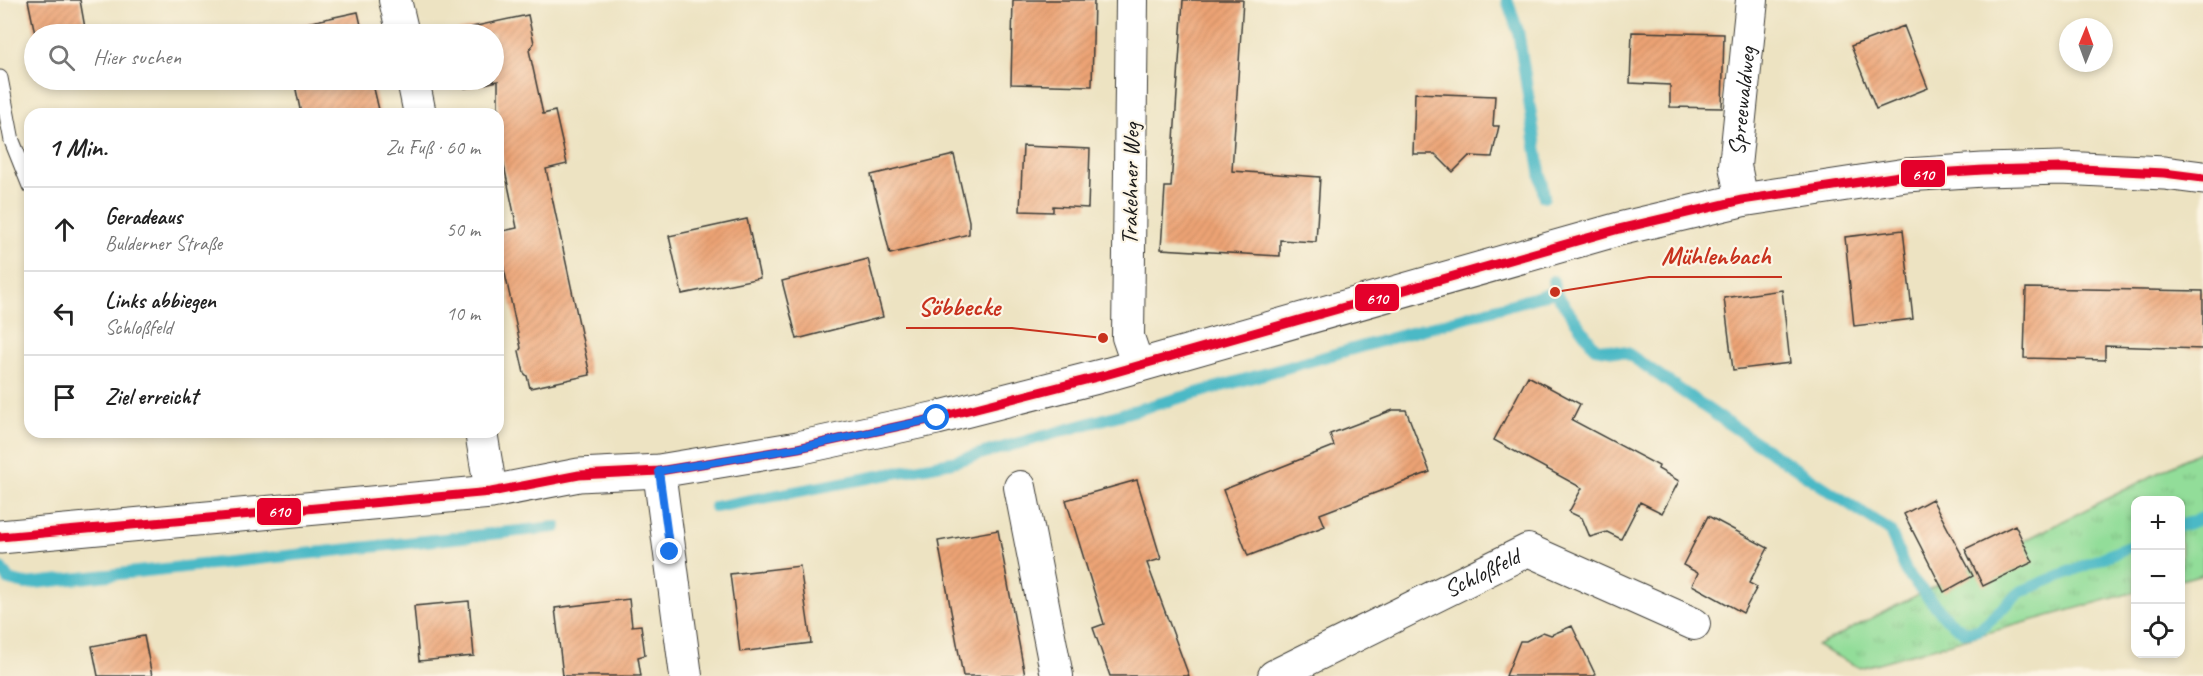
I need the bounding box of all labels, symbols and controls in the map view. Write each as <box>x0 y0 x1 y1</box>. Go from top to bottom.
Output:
north arrow <box>2059 18 2113 72</box>
search box <box>24 24 504 90</box>
icon: search <box>45 41 78 74</box>
text: Hier suchen <box>93 43 181 71</box>
street label: Spreewaldweg <box>1721 44 1762 157</box>
street label: Trakehner Weg <box>1114 121 1146 245</box>
text: 1 Min. <box>48 131 107 164</box>
text: Zu Fuß · 60 m <box>386 135 480 160</box>
line badge: 610 <box>1900 159 1946 188</box>
text: 610 <box>1912 165 1936 185</box>
text: Geradeaus <box>105 203 182 231</box>
icon: ahead <box>48 213 81 246</box>
text: 50 m <box>446 217 480 242</box>
text: Bulderner Straße <box>105 231 222 256</box>
callout: Mühlenbach <box>1649 233 1782 277</box>
text: Mühlenbach <box>1661 239 1772 272</box>
line badge: 610 <box>1354 283 1400 312</box>
callout: Söbbecke <box>906 284 1012 328</box>
text: Links abbiegen <box>105 287 216 315</box>
text: 610 <box>1366 289 1390 309</box>
text: Söbbecke <box>918 290 1002 323</box>
icon: left <box>48 297 81 330</box>
text: 10 m <box>446 301 480 326</box>
text: Schloßfeld <box>105 315 172 340</box>
icon: arrive <box>48 381 81 414</box>
text: Ziel erreicht <box>105 383 198 411</box>
route start <box>923 404 949 430</box>
map controls <box>2131 496 2185 658</box>
button: + <box>2131 496 2185 550</box>
line badge: 610 <box>256 497 302 526</box>
text: 610 <box>268 502 292 522</box>
route end <box>656 538 682 564</box>
street label: Schloßfeld <box>1439 540 1528 604</box>
button: − <box>2131 550 2185 604</box>
button: locate <box>2131 604 2185 658</box>

